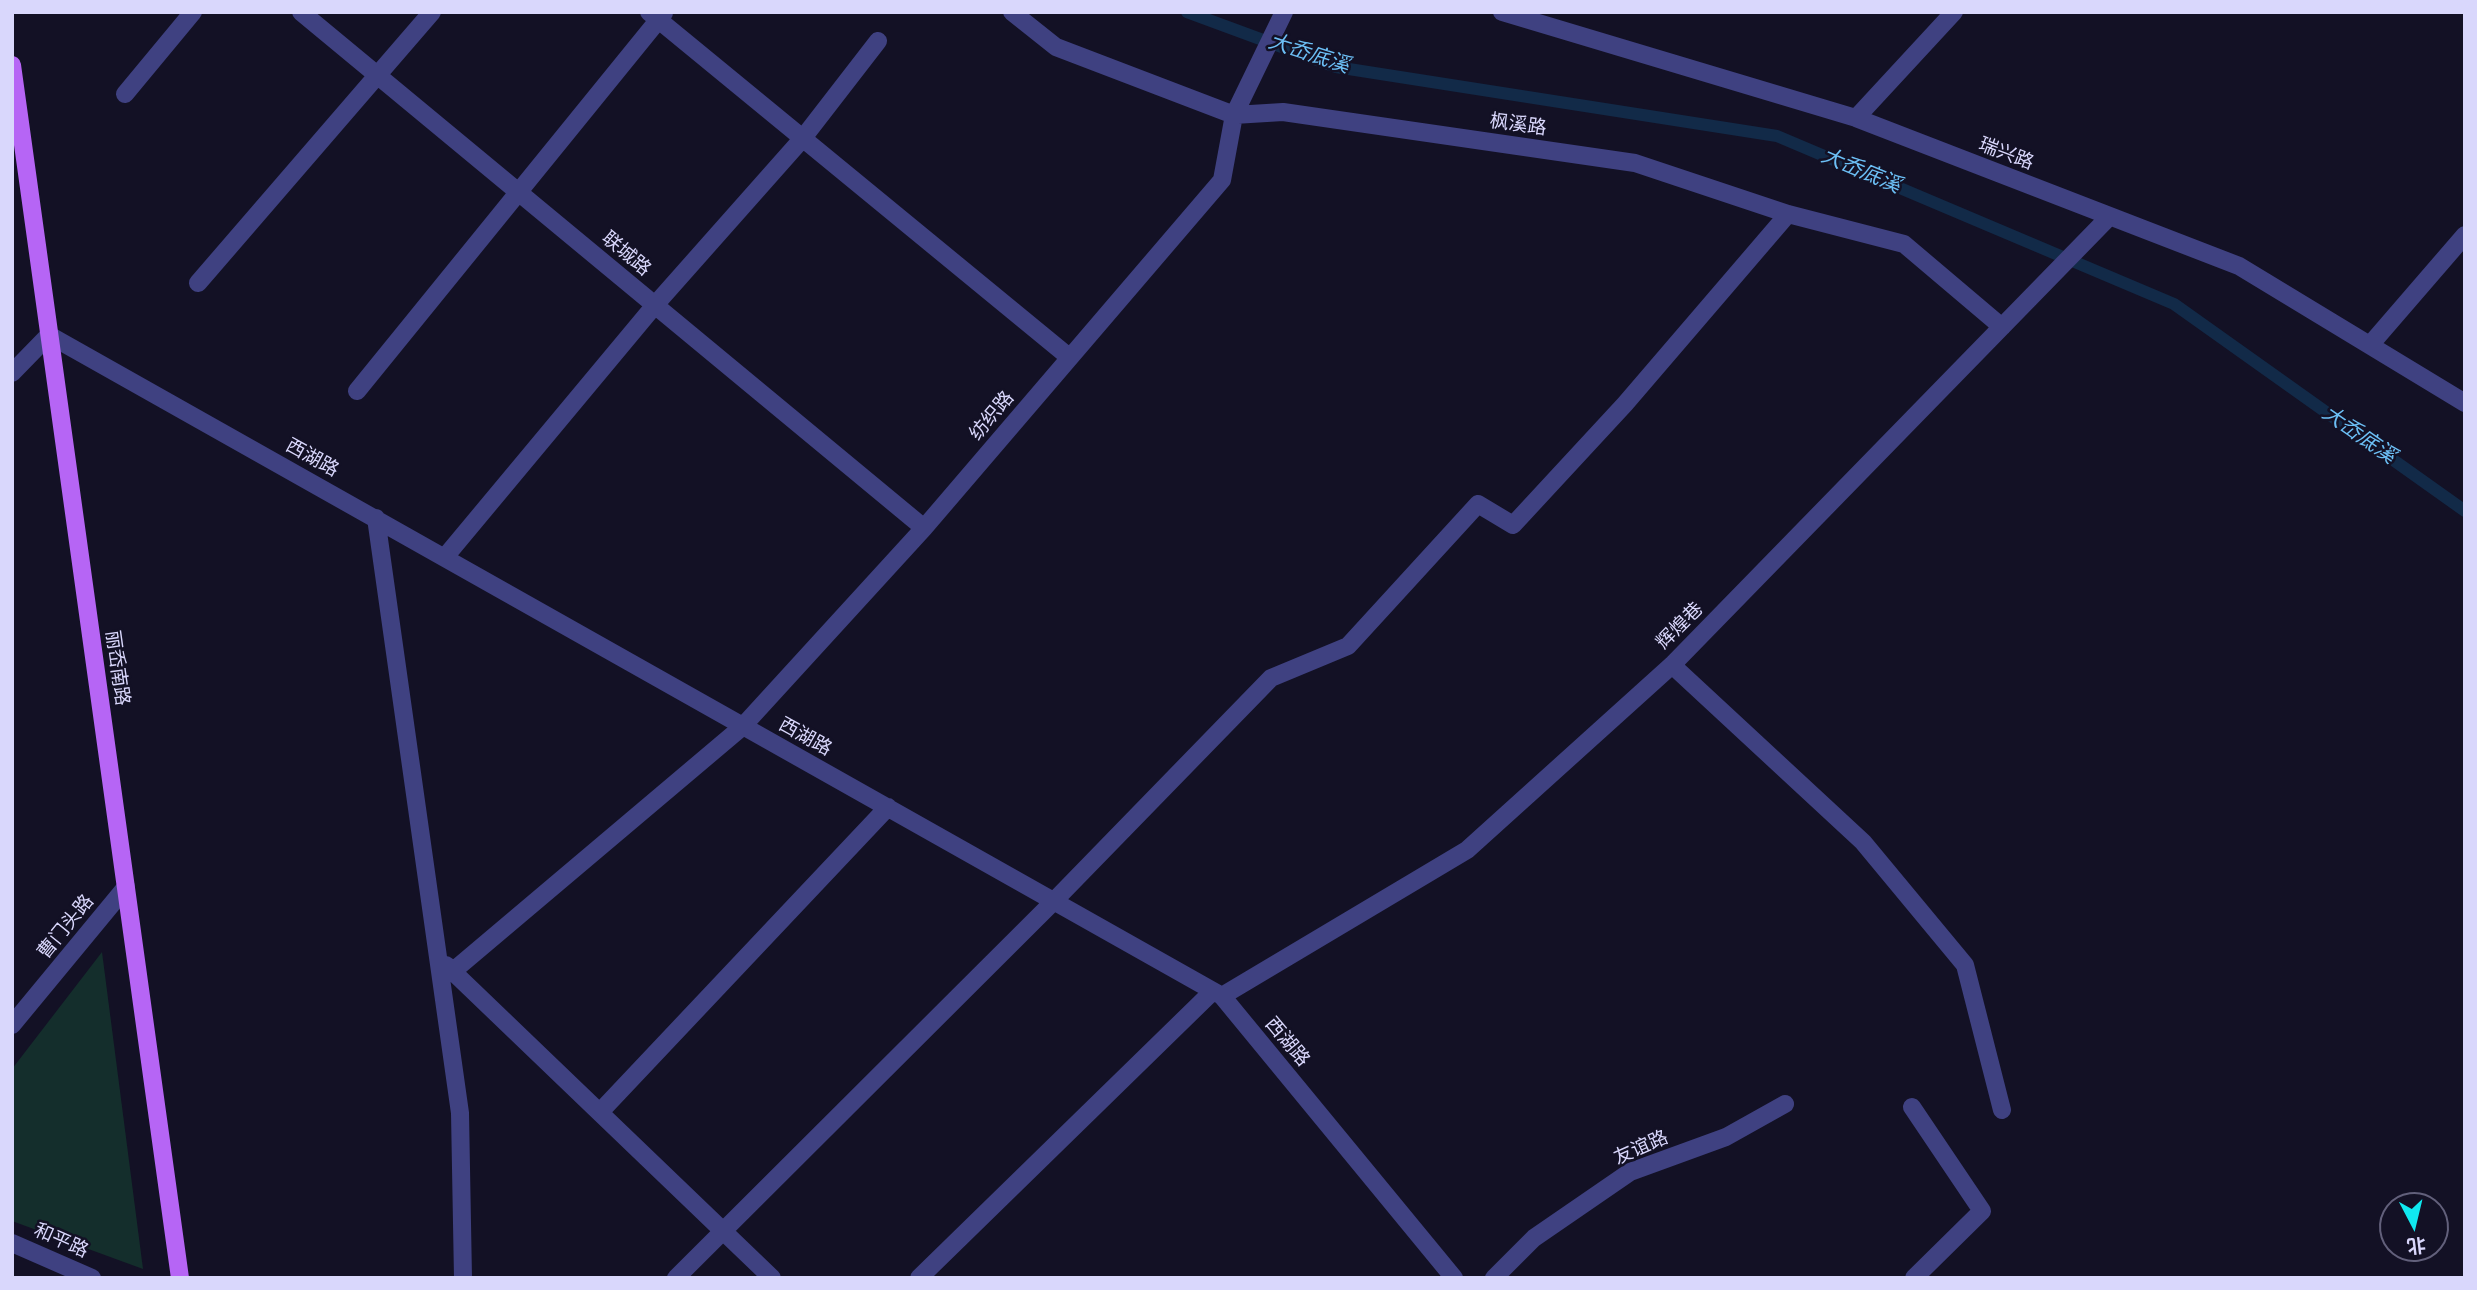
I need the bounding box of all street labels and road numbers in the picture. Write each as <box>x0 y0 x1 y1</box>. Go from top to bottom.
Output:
street label: 枫溪路 <box>1488 110 1548 140</box>
street label: 瑞兴路 <box>1975 133 2037 175</box>
street label: 联城路 <box>597 227 655 281</box>
street label: 纺织路 <box>965 387 1019 445</box>
street label: 西湖路 <box>282 434 342 482</box>
street label: 辉煌巷 <box>1652 598 1708 654</box>
street label: 丽岙南路 <box>100 629 134 707</box>
street label: 西湖路 <box>775 713 835 761</box>
street label: 曹门头路 <box>33 890 99 964</box>
street label: 西湖路 <box>1260 1013 1314 1071</box>
street label: 友谊路 <box>1610 1126 1672 1170</box>
street label: 和平路 <box>30 1219 92 1263</box>

